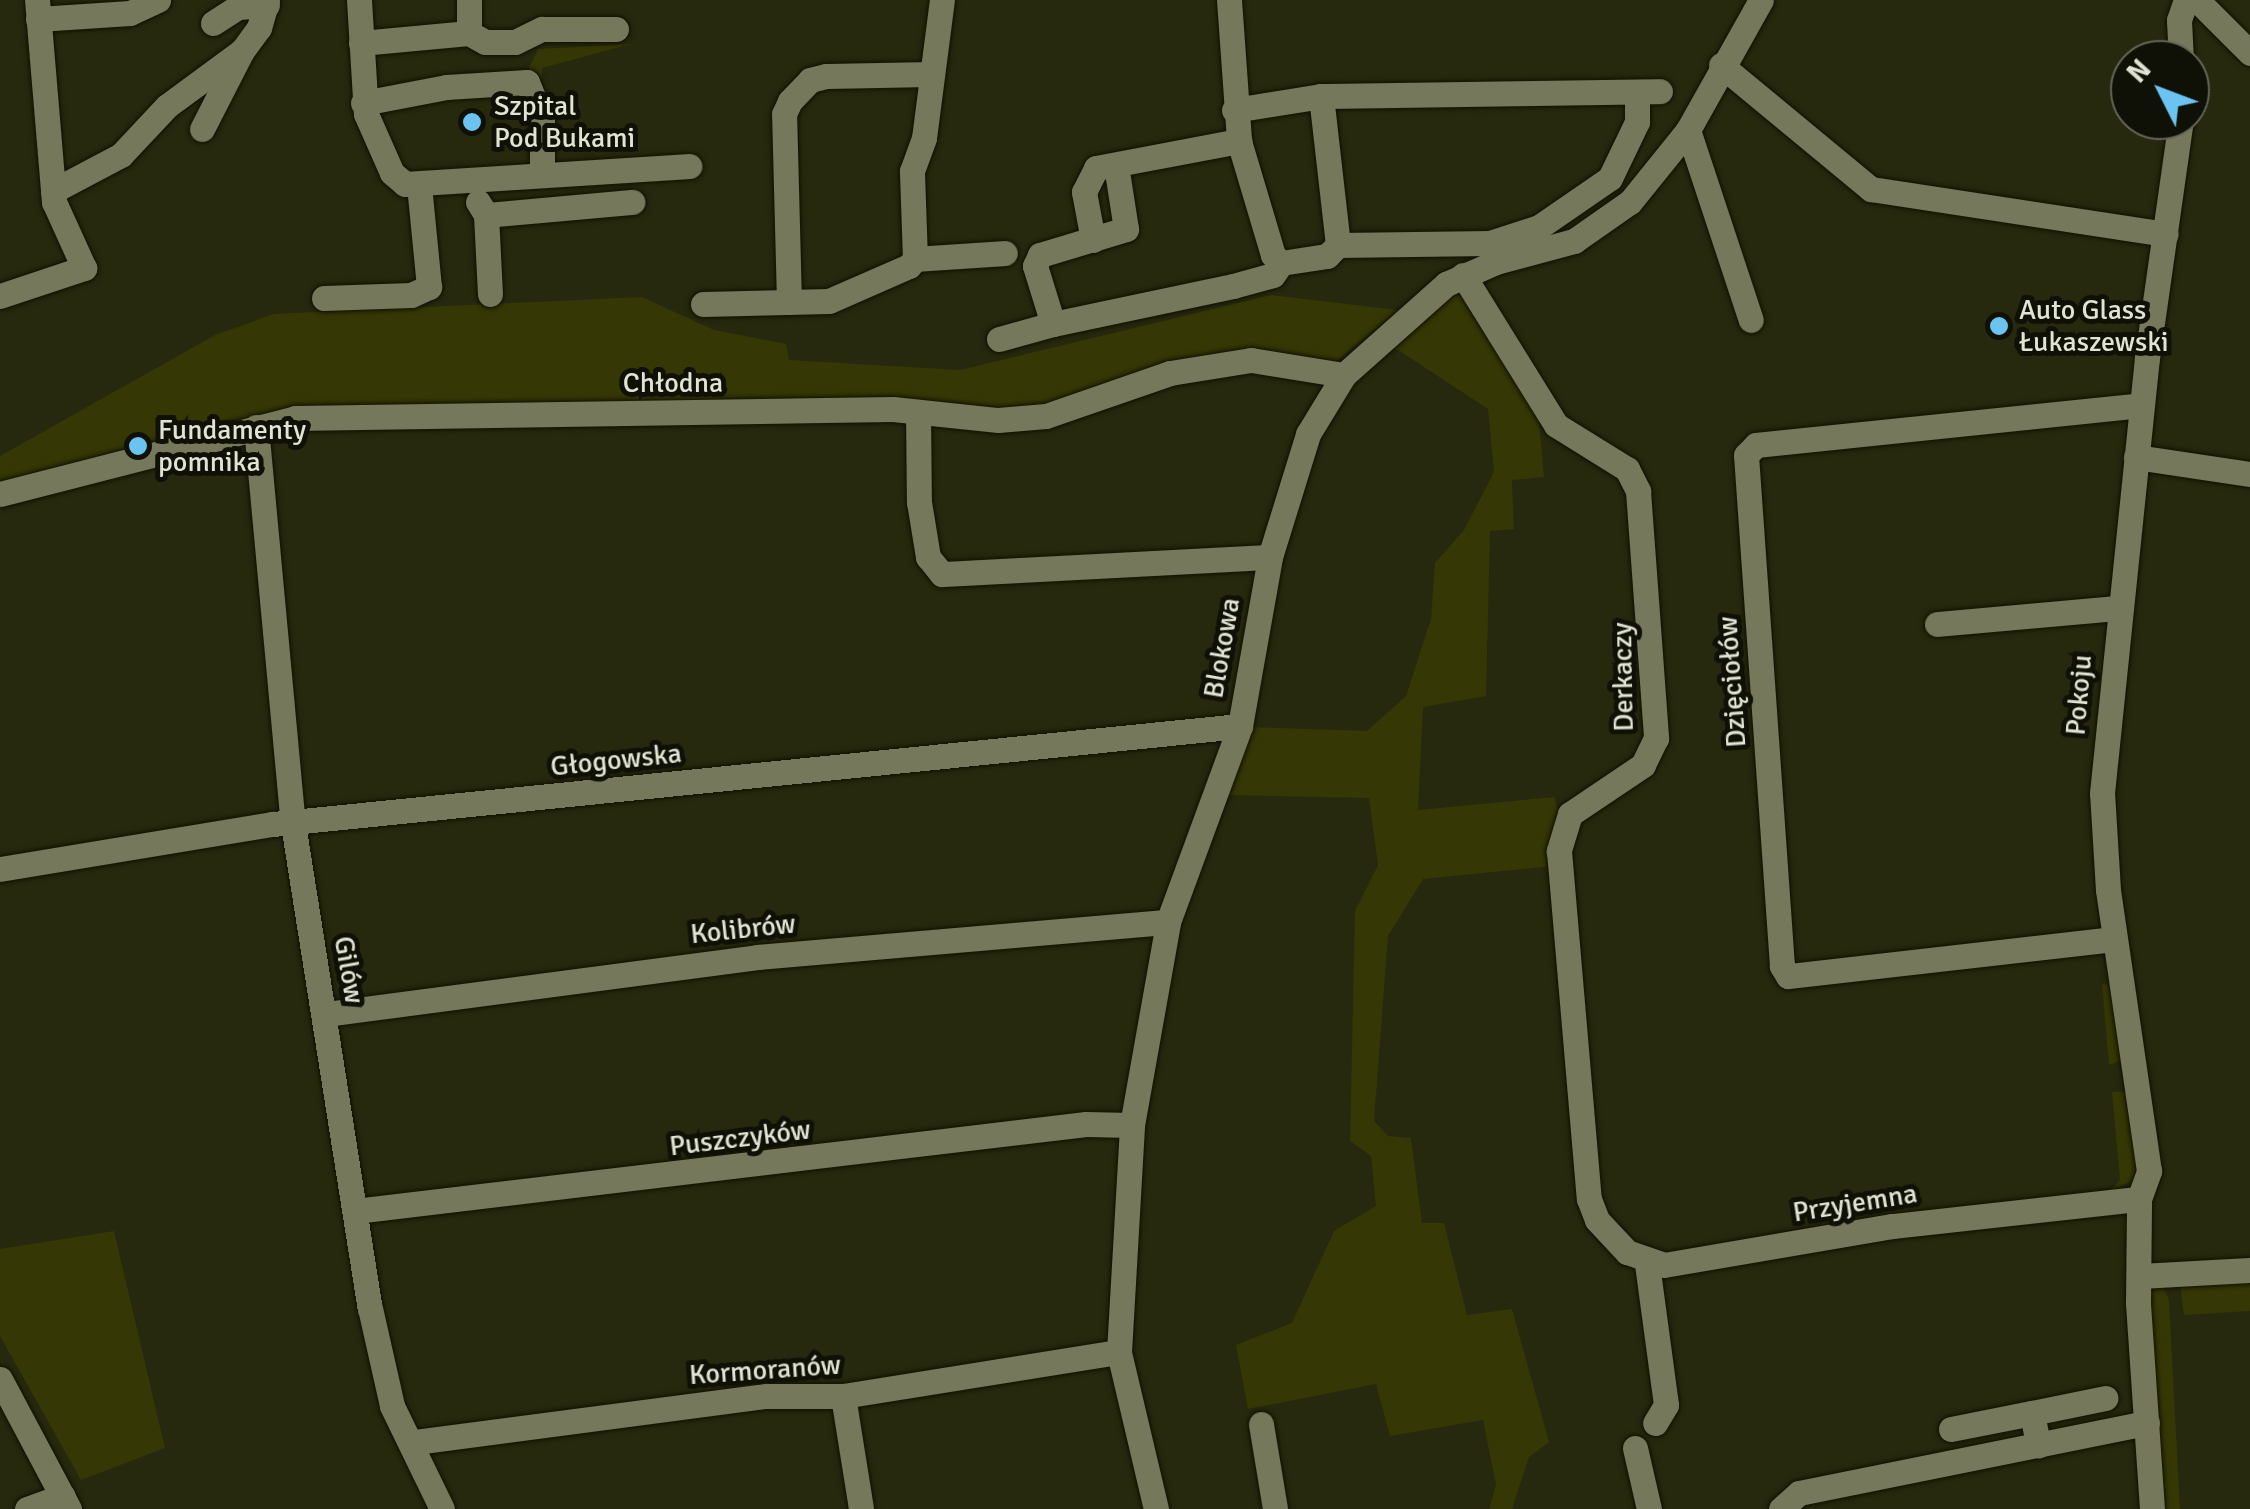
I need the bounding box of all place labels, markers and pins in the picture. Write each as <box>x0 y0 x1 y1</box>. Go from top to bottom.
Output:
place label: Szpital Pod Bukami <box>494 89 635 155</box>
marker: Szpital Pod Bukami <box>459 109 485 135</box>
place label: Auto Glass Łukaszewski <box>2019 293 2169 359</box>
marker: Auto Glass Łukaszewski <box>1988 315 2010 337</box>
place label: Fundamenty pomnika <box>158 413 306 479</box>
marker: Fundamenty pomnika <box>127 435 149 457</box>

